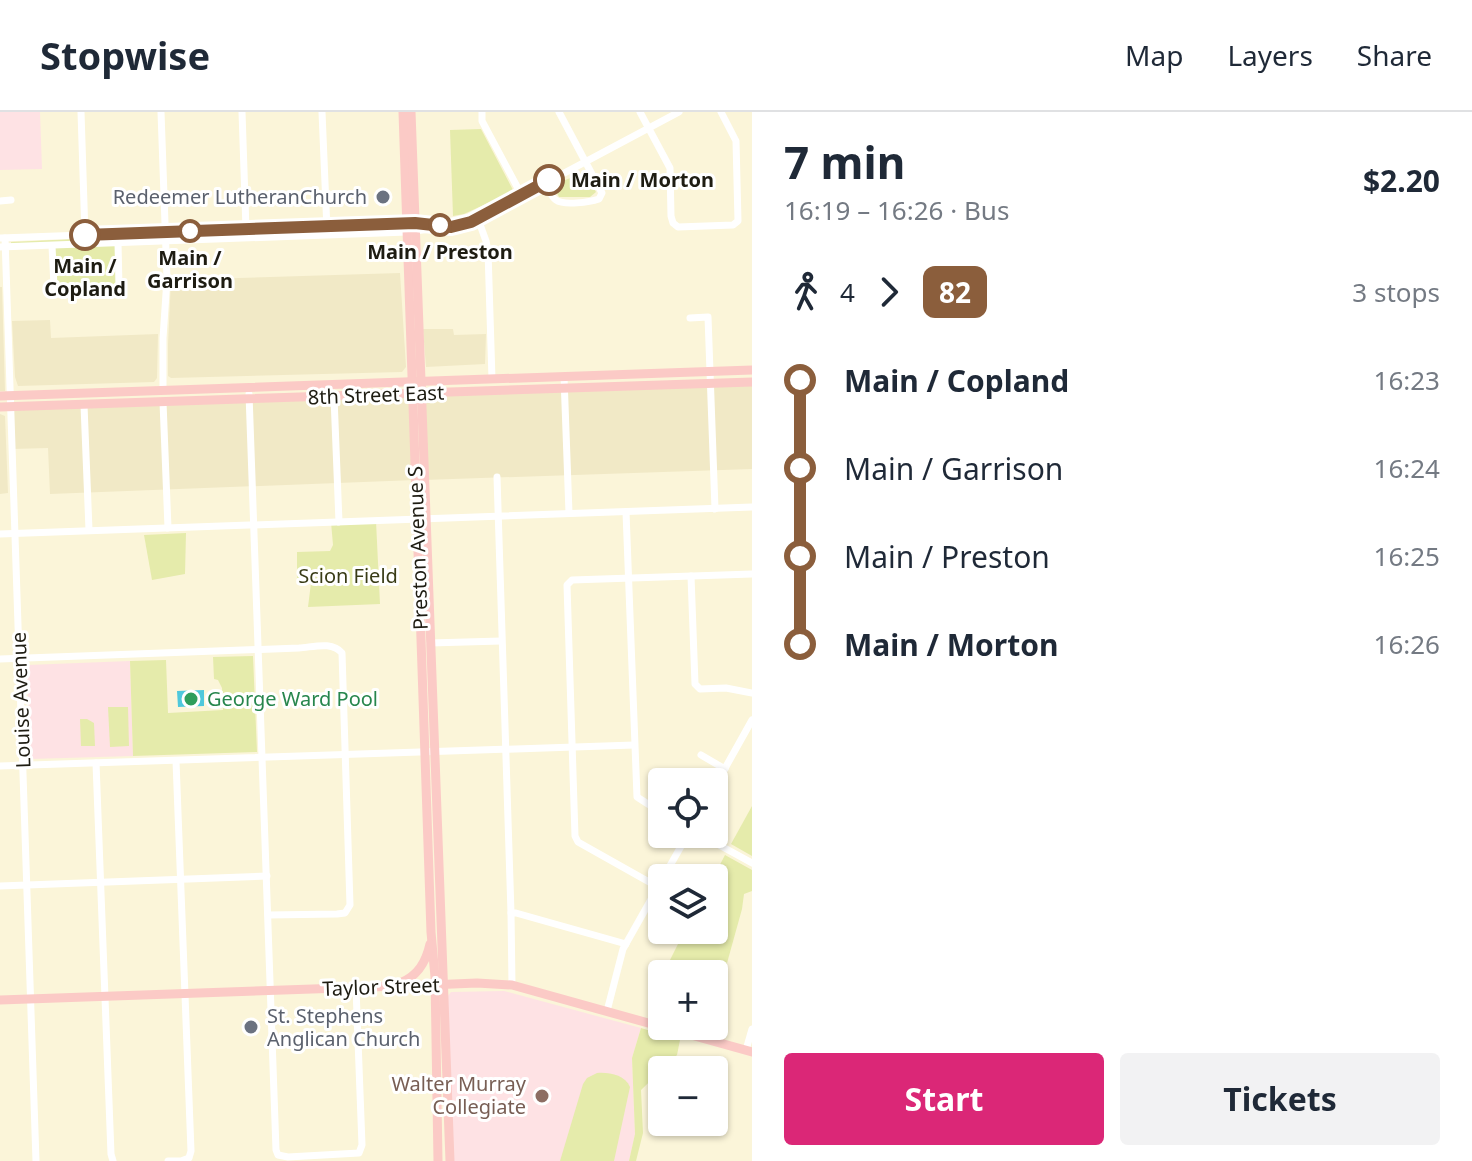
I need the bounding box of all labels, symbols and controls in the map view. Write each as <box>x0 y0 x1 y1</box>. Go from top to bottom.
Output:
text: Stopwise <box>40 29 210 81</box>
text: Map <box>1125 36 1183 74</box>
text: Layers <box>1227 36 1313 74</box>
text: Share <box>1357 36 1432 74</box>
text: 7 min <box>784 132 905 192</box>
text: $2.20 <box>1363 160 1440 201</box>
marker: Main / Morton <box>534 165 564 195</box>
place label: Main / Morton <box>571 166 714 193</box>
place label: Redeemer LutheranChurch <box>113 183 367 210</box>
marker: Redeemer LutheranChurch <box>374 188 392 206</box>
text: 16:19 – 16:26 · Bus <box>784 192 1009 228</box>
marker: Main / Preston <box>429 214 451 236</box>
marker: Main / Copland <box>70 220 100 250</box>
marker: Main / Garrison <box>179 220 201 242</box>
place label: Main / Preston <box>367 238 513 265</box>
place label: Main / Garrison <box>147 244 233 294</box>
place label: Main / Copland <box>44 252 126 302</box>
icon: walk <box>784 270 828 314</box>
icon: forward <box>867 270 911 314</box>
text: 82 <box>939 273 971 311</box>
text: 4 <box>840 274 855 310</box>
text: 3 stops <box>1352 274 1440 310</box>
text: Main / Copland <box>844 360 1069 401</box>
text: 16:23 <box>1374 362 1440 398</box>
street label: 8th Street East <box>307 379 445 410</box>
text: Main / Garrison <box>844 448 1063 489</box>
text: 16:24 <box>1374 450 1440 486</box>
street label: Preston Avenue S <box>401 466 434 630</box>
text: Main / Preston <box>844 536 1050 577</box>
text: 16:25 <box>1374 538 1440 574</box>
park label: Scion Field <box>298 562 398 589</box>
text: Main / Morton <box>844 624 1059 665</box>
text: 16:26 <box>1374 626 1440 662</box>
street label: Louise Avenue <box>5 631 36 769</box>
place label: George Ward Pool <box>207 685 378 712</box>
marker: George Ward Pool <box>182 690 200 708</box>
map controls <box>648 768 728 1136</box>
button: locate <box>648 768 728 848</box>
button: layers <box>648 864 728 944</box>
button: + <box>648 960 728 1040</box>
street label: Taylor Street <box>322 971 440 1002</box>
place label: St. Stephens Anglican Church <box>267 1002 420 1052</box>
marker: St. Stephens Anglican Church <box>242 1018 260 1036</box>
button: Start <box>784 1053 1104 1145</box>
button: Tickets <box>1120 1053 1440 1145</box>
button: − <box>648 1056 728 1136</box>
place label: Walter Murray Collegiate <box>391 1070 527 1120</box>
marker: Walter Murray Collegiate <box>533 1087 551 1105</box>

